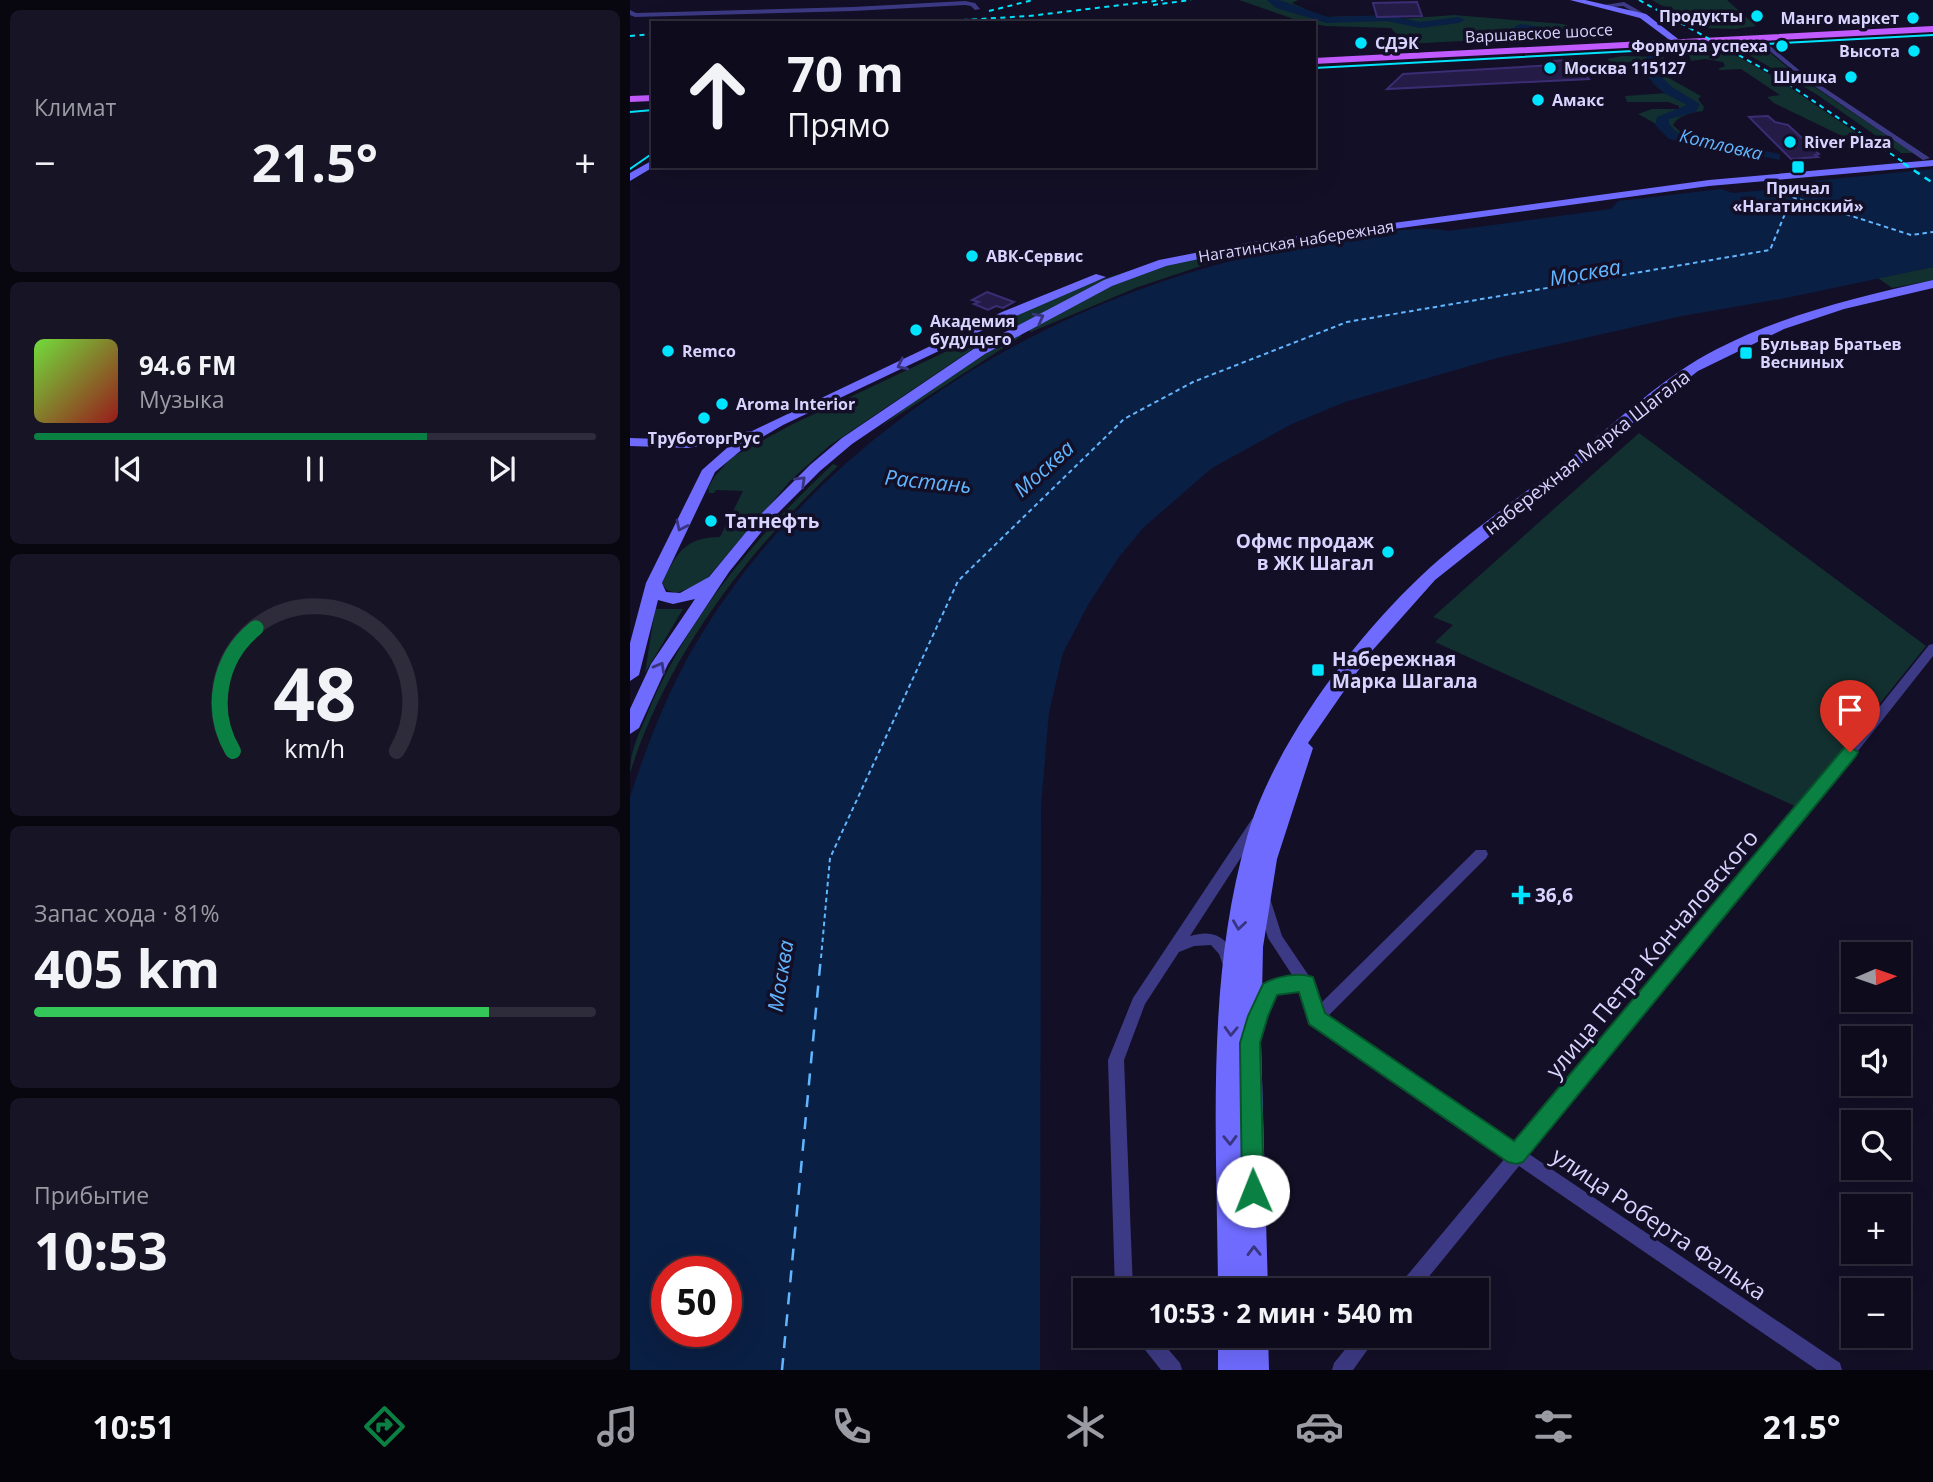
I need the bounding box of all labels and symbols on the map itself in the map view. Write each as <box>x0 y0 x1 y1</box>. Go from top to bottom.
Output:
place label: Продукты <box>1659 5 1743 27</box>
place label: Манго маркет <box>1780 7 1899 29</box>
marker: Продукты <box>1749 8 1765 24</box>
marker: Манго маркет <box>1905 10 1921 26</box>
street label: Варшавское шоссе <box>1464 18 1614 48</box>
place label: СДЭК <box>1375 32 1419 54</box>
marker: СДЭК <box>1353 35 1369 51</box>
place label: Формула успеха <box>1631 35 1768 57</box>
marker: Формула успеха <box>1774 38 1790 54</box>
place label: Высота <box>1839 40 1900 62</box>
marker: Высота <box>1906 43 1922 59</box>
place label: Москва 115127 <box>1564 57 1686 79</box>
marker: Москва 115127 <box>1542 60 1558 76</box>
place label: Шишка <box>1773 66 1837 88</box>
marker: Шишка <box>1843 69 1859 85</box>
place label: Амакс <box>1552 89 1604 111</box>
marker: Амакс <box>1530 92 1546 108</box>
water label: Котловка <box>1677 123 1765 165</box>
place label: River Plaza <box>1804 131 1891 153</box>
marker: River Plaza <box>1782 134 1798 150</box>
marker: Причал «Нагатинский» <box>1790 159 1806 175</box>
place label: Причал «Нагатинский» <box>1732 177 1864 217</box>
street label: Нагатинская набережная <box>1196 215 1396 267</box>
place label: АВК-Сервис <box>986 245 1083 267</box>
marker: АВК-Сервис <box>964 248 980 264</box>
water label: Москва <box>1547 252 1623 292</box>
place label: Академия будущего <box>930 310 1015 350</box>
one-way arrow <box>1032 313 1044 326</box>
marker: Академия будущего <box>908 322 924 338</box>
place label: Бульвар Братьев Весниных <box>1760 333 1902 373</box>
place label: Remco <box>682 340 736 362</box>
marker: Remco <box>660 343 676 359</box>
marker: Бульвар Братьев Весниных <box>1738 345 1754 361</box>
one-way arrow <box>897 357 909 371</box>
street label: набережная Марка Шагала <box>1479 364 1695 540</box>
place label: Aroma Interior <box>736 393 855 415</box>
marker: Aroma Interior <box>714 396 730 412</box>
marker: ТруботоргРус <box>696 410 712 426</box>
place label: ТруботоргРус <box>648 427 760 449</box>
water label: Москва <box>1007 434 1080 503</box>
water label: Растань <box>883 463 973 499</box>
one-way arrow <box>792 477 805 490</box>
place label: Татнефть <box>725 508 819 534</box>
marker: Татнефть <box>703 513 719 529</box>
one-way arrow <box>675 519 689 531</box>
place label: Офмс продаж в ЖК Шагал <box>1236 528 1374 576</box>
marker: Офмс продаж в ЖК Шагал <box>1380 544 1396 560</box>
place label: Набережная Марка Шагала <box>1332 646 1478 694</box>
one-way arrow <box>652 661 665 674</box>
marker: Набережная Марка Шагала <box>1310 662 1326 678</box>
pin <box>1820 680 1880 752</box>
street label: улица Петра Кончаловского <box>1538 822 1765 1085</box>
place label: 36,6 <box>1535 882 1573 908</box>
marker: 36,6 <box>1513 887 1529 903</box>
one-way arrow <box>1232 919 1247 931</box>
water label: Москва <box>761 938 800 1014</box>
north arrow <box>1841 942 1911 1012</box>
one-way arrow <box>1224 1026 1239 1037</box>
one-way arrow <box>1222 1135 1238 1146</box>
street label: улица Роберта Фалька <box>1546 1139 1773 1307</box>
position arrow <box>1216 1154 1290 1228</box>
one-way arrow <box>1246 1245 1262 1256</box>
speed limit sign: 50 <box>651 1256 742 1347</box>

